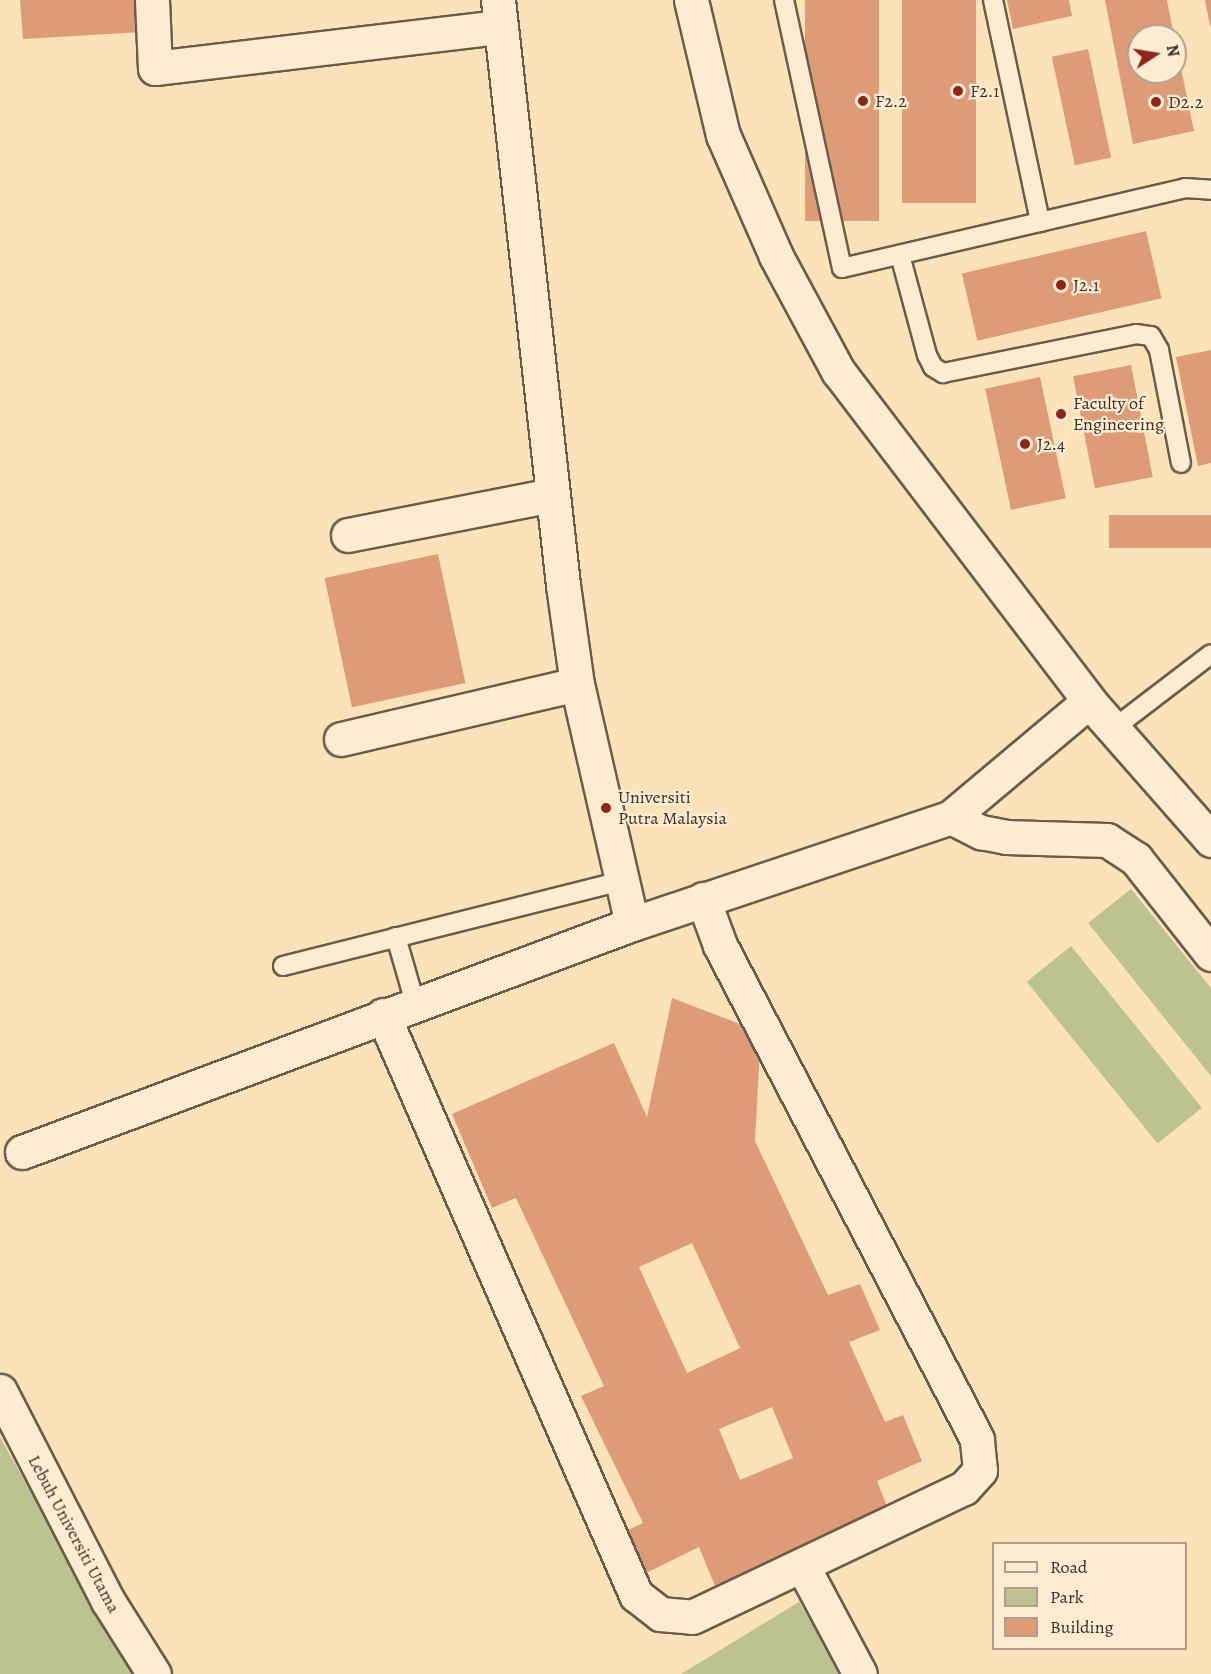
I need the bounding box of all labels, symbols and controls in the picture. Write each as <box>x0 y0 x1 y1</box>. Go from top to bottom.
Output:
north arrow <box>1127 24 1187 84</box>
text: N <box>1161 43 1185 59</box>
place label: F2.1 <box>970 80 999 102</box>
marker: F2.1 <box>951 84 965 98</box>
place label: F2.2 <box>875 90 907 112</box>
place label: D2.2 <box>1168 91 1203 113</box>
marker: F2.2 <box>856 94 870 108</box>
marker: D2.2 <box>1149 95 1163 109</box>
place label: J2.1 <box>1073 274 1099 296</box>
marker: J2.1 <box>1054 278 1068 292</box>
place label: Faculty of Engineering <box>1073 393 1164 436</box>
marker: Faculty of Engineering <box>1054 407 1068 421</box>
place label: J2.4 <box>1037 433 1065 455</box>
marker: J2.4 <box>1018 437 1032 451</box>
place label: Universiti Putra Malaysia <box>618 787 727 830</box>
marker: Universiti Putra Malaysia <box>599 801 613 815</box>
street label: Lebuh Universiti Utama <box>23 1451 125 1617</box>
legend <box>992 1542 1187 1650</box>
text: Road <box>1050 1555 1087 1579</box>
text: Park <box>1050 1585 1084 1609</box>
text: Building <box>1050 1615 1114 1639</box>

